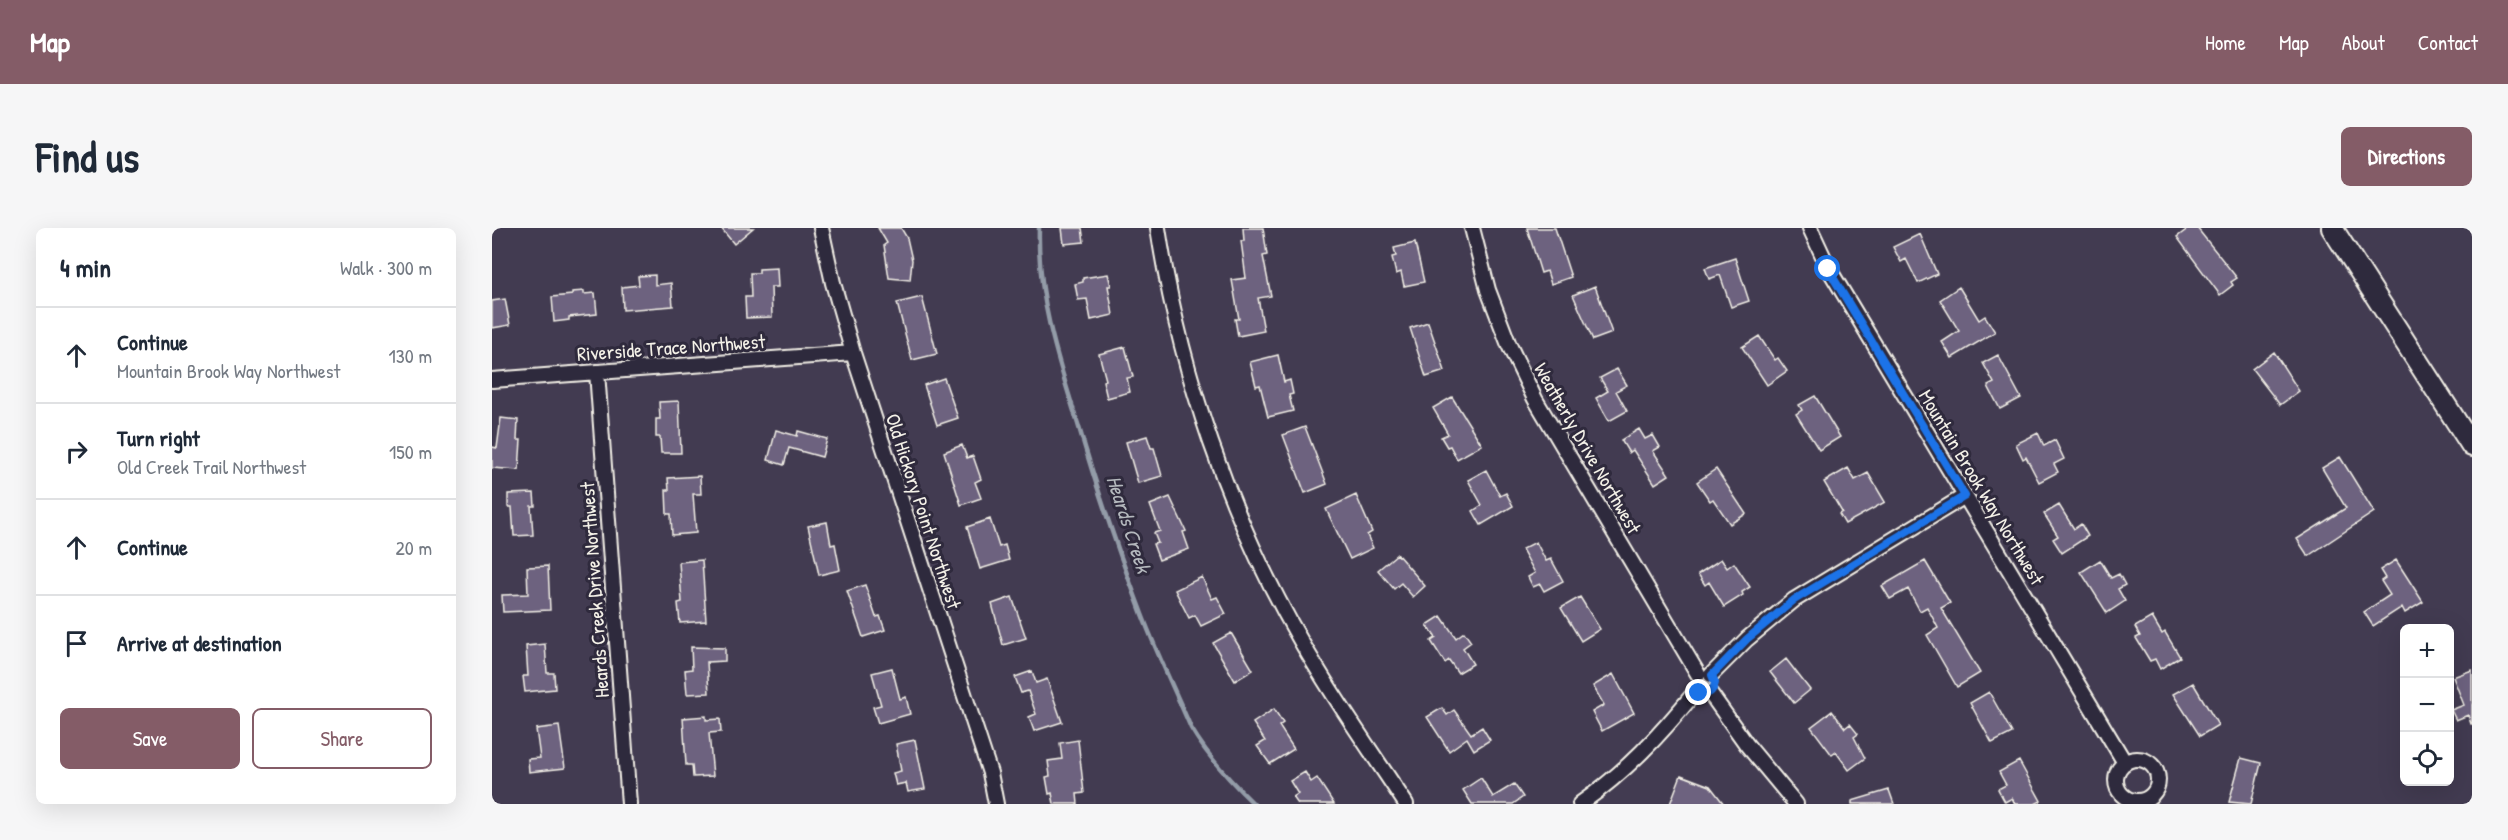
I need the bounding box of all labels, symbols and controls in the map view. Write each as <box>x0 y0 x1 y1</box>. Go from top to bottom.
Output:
text: Map <box>30 23 70 61</box>
text: Home <box>2205 28 2246 57</box>
text: Map <box>2279 28 2309 57</box>
text: About <box>2342 28 2385 57</box>
text: Contact <box>2418 28 2478 57</box>
button: Directions <box>2341 127 2472 186</box>
text: Find us <box>36 128 139 185</box>
text: 4 min <box>60 250 111 285</box>
text: Walk · 300 m <box>340 254 432 281</box>
route start <box>1814 255 1840 281</box>
text: Continue <box>117 327 188 357</box>
street label: Riverside Trace Northwest <box>576 327 767 367</box>
icon: ahead <box>60 339 93 372</box>
text: 130 m <box>389 342 432 369</box>
text: Mountain Brook Way Northwest <box>117 357 340 384</box>
street label: Weatherly Drive Northwest <box>1528 358 1649 539</box>
street label: Mountain Brook Way Northwest <box>1913 384 2052 591</box>
street label: Old Hickory Point Northwest <box>880 410 969 613</box>
text: Turn right <box>117 423 200 453</box>
icon: right <box>60 435 93 468</box>
text: 150 m <box>389 438 432 465</box>
text: Old Creek Trail Northwest <box>117 453 306 480</box>
water label: Heards Creek <box>1100 472 1159 579</box>
street label: Heards Creek Drive Northwest <box>573 480 615 699</box>
icon: ahead <box>60 531 93 564</box>
text: Continue <box>117 532 188 562</box>
text: 20 m <box>395 534 432 561</box>
map controls <box>2400 624 2454 786</box>
button: + <box>2400 624 2454 678</box>
icon: arrive <box>60 627 93 660</box>
text: Arrive at destination <box>117 628 282 658</box>
button: − <box>2400 678 2454 732</box>
route end <box>1685 679 1711 705</box>
button: Save <box>60 708 240 769</box>
button: Share <box>252 708 432 769</box>
button: locate <box>2400 732 2454 786</box>

